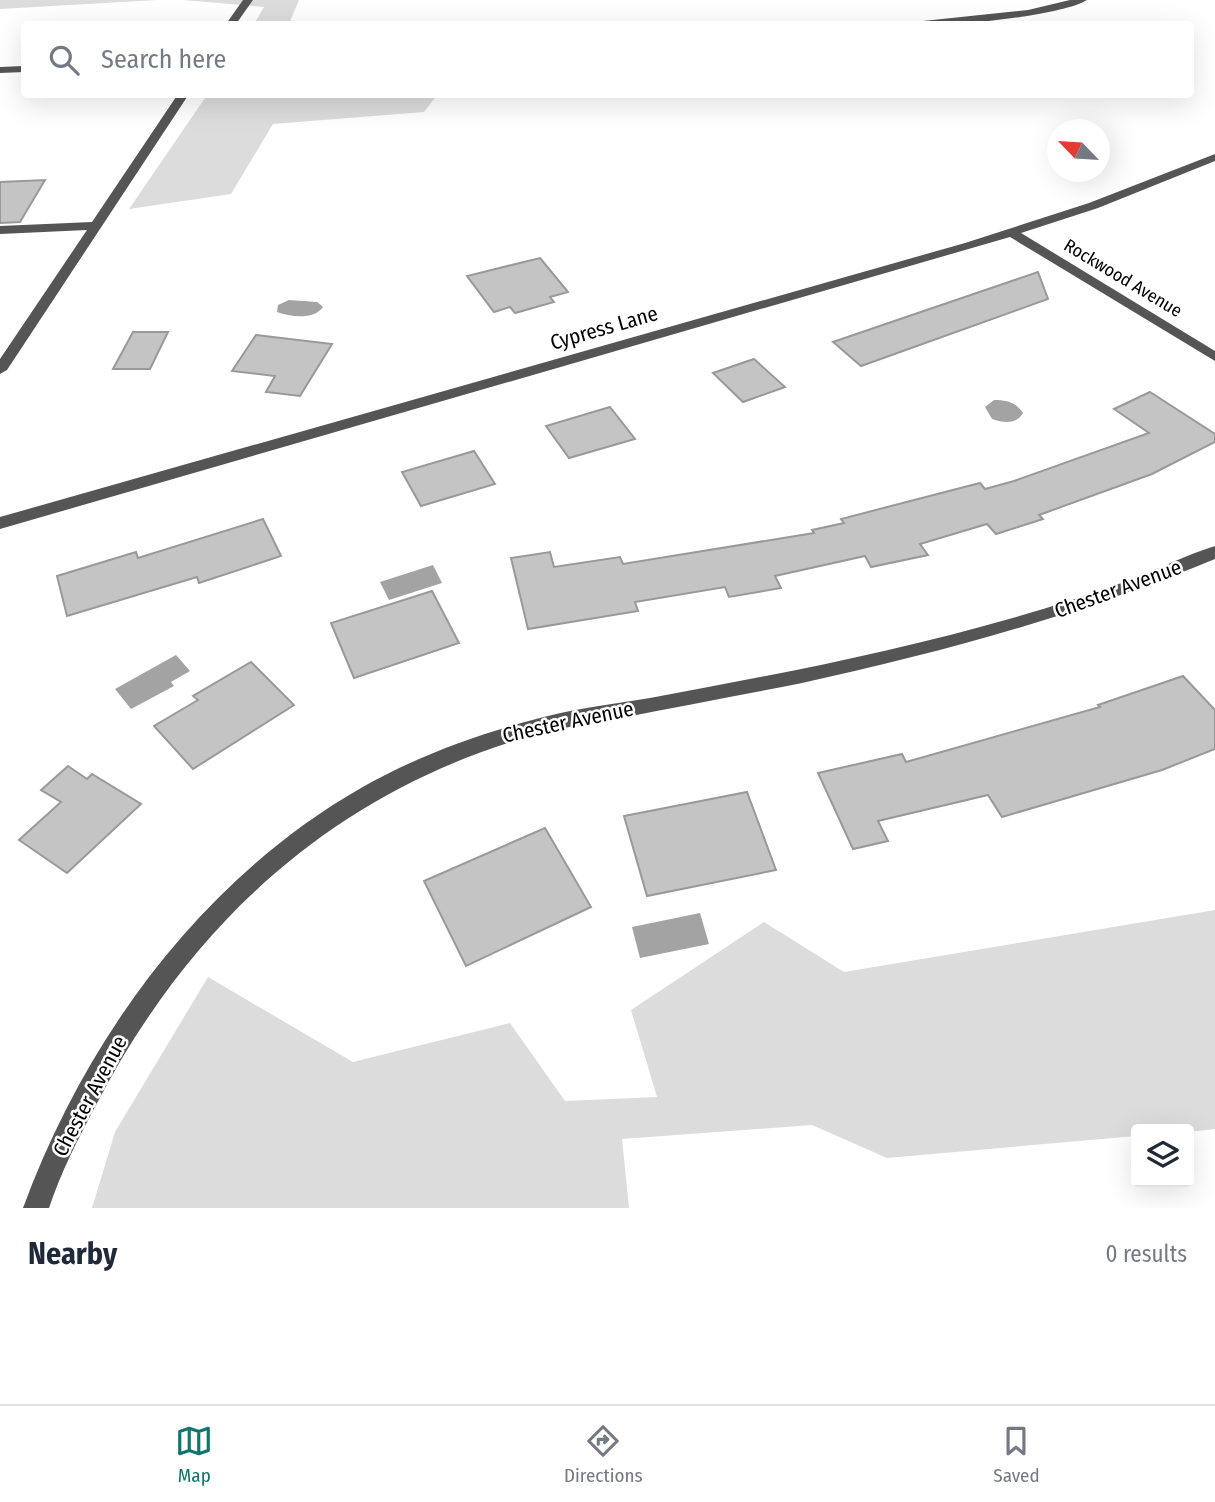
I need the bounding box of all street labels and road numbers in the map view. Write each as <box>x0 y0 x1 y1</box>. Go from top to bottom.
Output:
street label: Rockwood Avenue <box>1060 234 1186 322</box>
street label: Cypress Lane <box>547 300 661 356</box>
street label: Chester Avenue <box>1051 554 1185 624</box>
street label: Chester Avenue <box>500 695 636 749</box>
street label: Chester Avenue <box>47 1031 133 1161</box>

